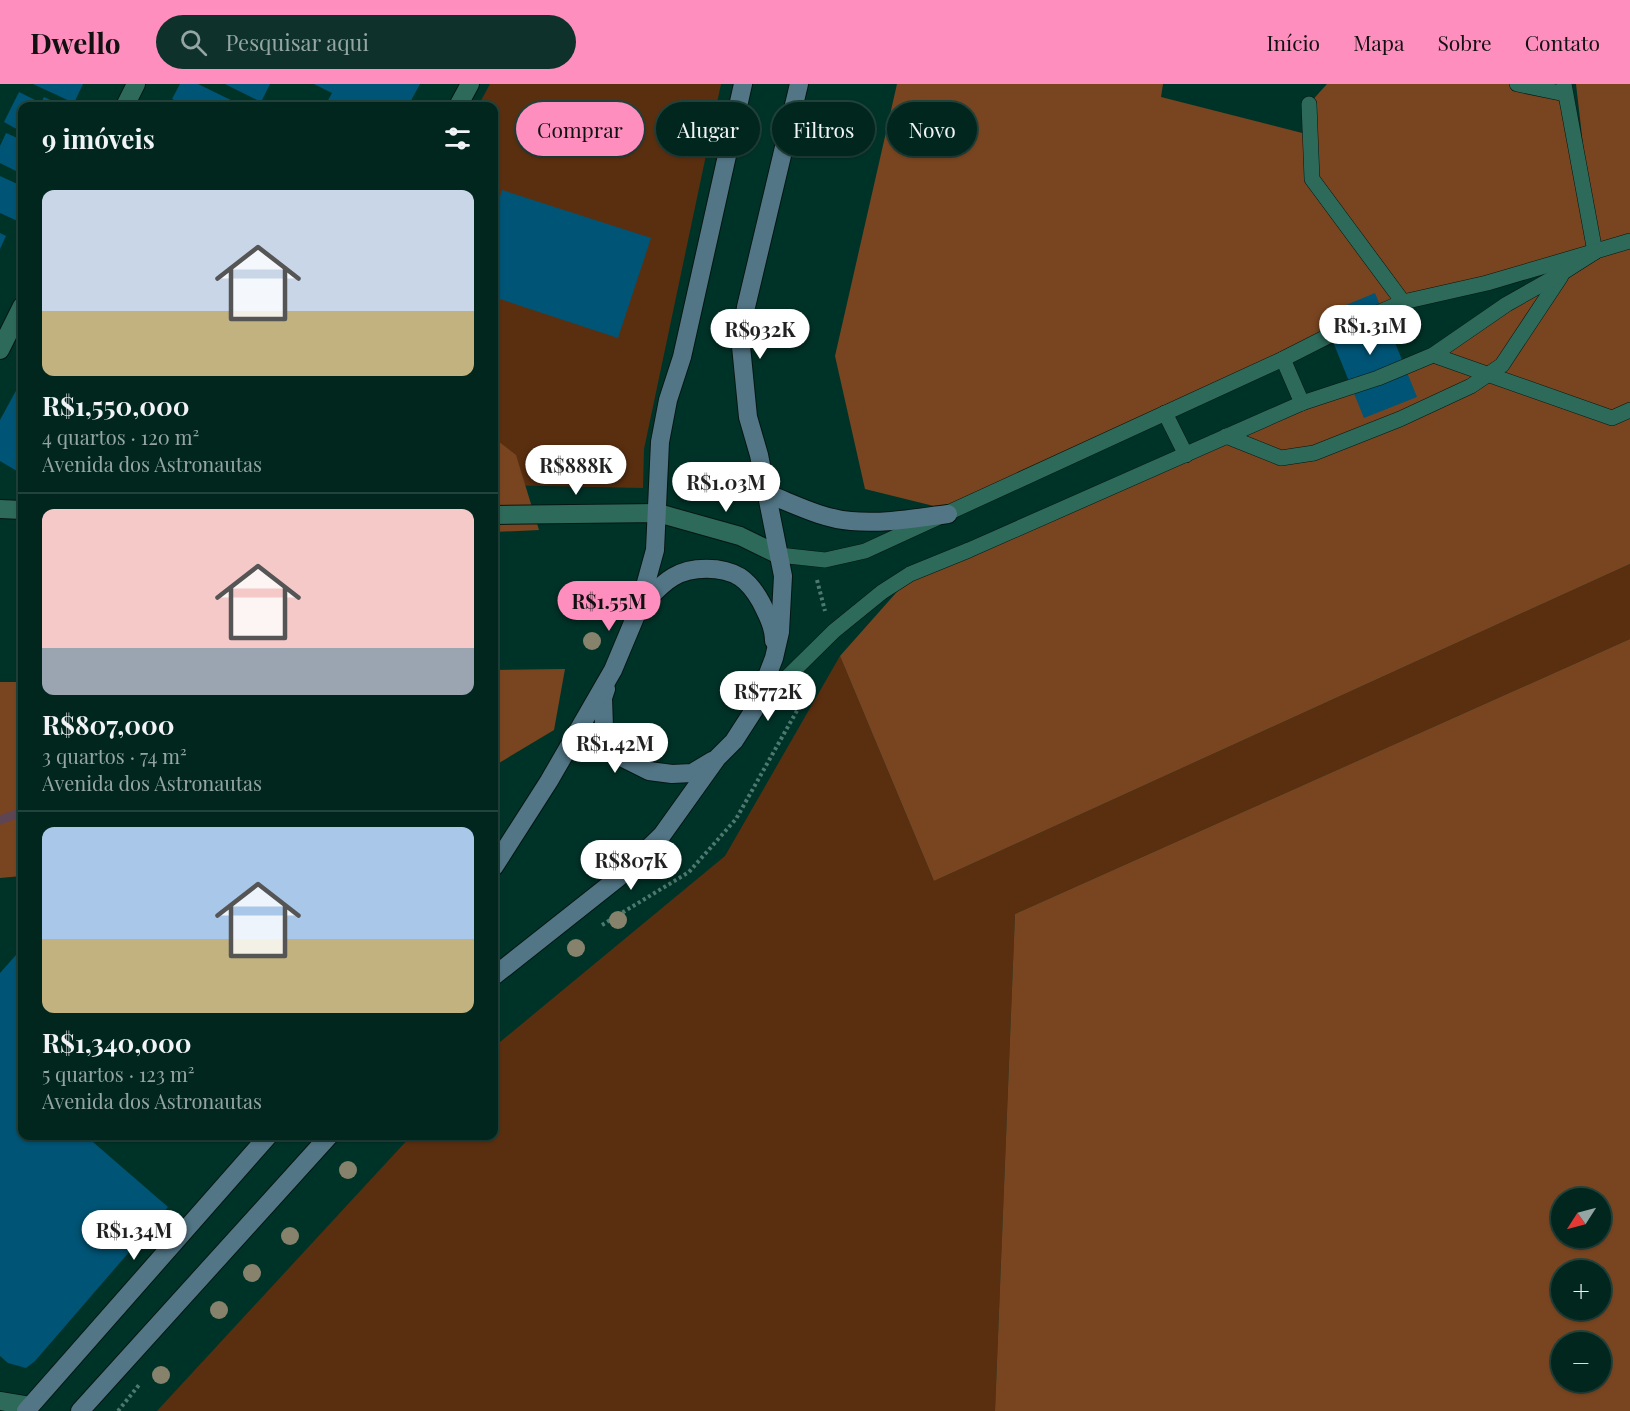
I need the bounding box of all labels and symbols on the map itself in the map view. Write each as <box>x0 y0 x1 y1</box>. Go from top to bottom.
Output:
pin: R$1.31M <box>1315 305 1425 356</box>
pin: R$932K <box>711 309 809 360</box>
pin: R$888K <box>527 445 625 496</box>
pin: R$1.03M <box>671 462 781 513</box>
pin: R$1.55M <box>554 581 664 632</box>
pin: R$772K <box>719 671 817 722</box>
pin: R$1.42M <box>560 723 670 774</box>
pin: R$807K <box>582 840 680 891</box>
north arrow <box>1551 1188 1611 1248</box>
pin: R$1.34M <box>79 1210 189 1261</box>

